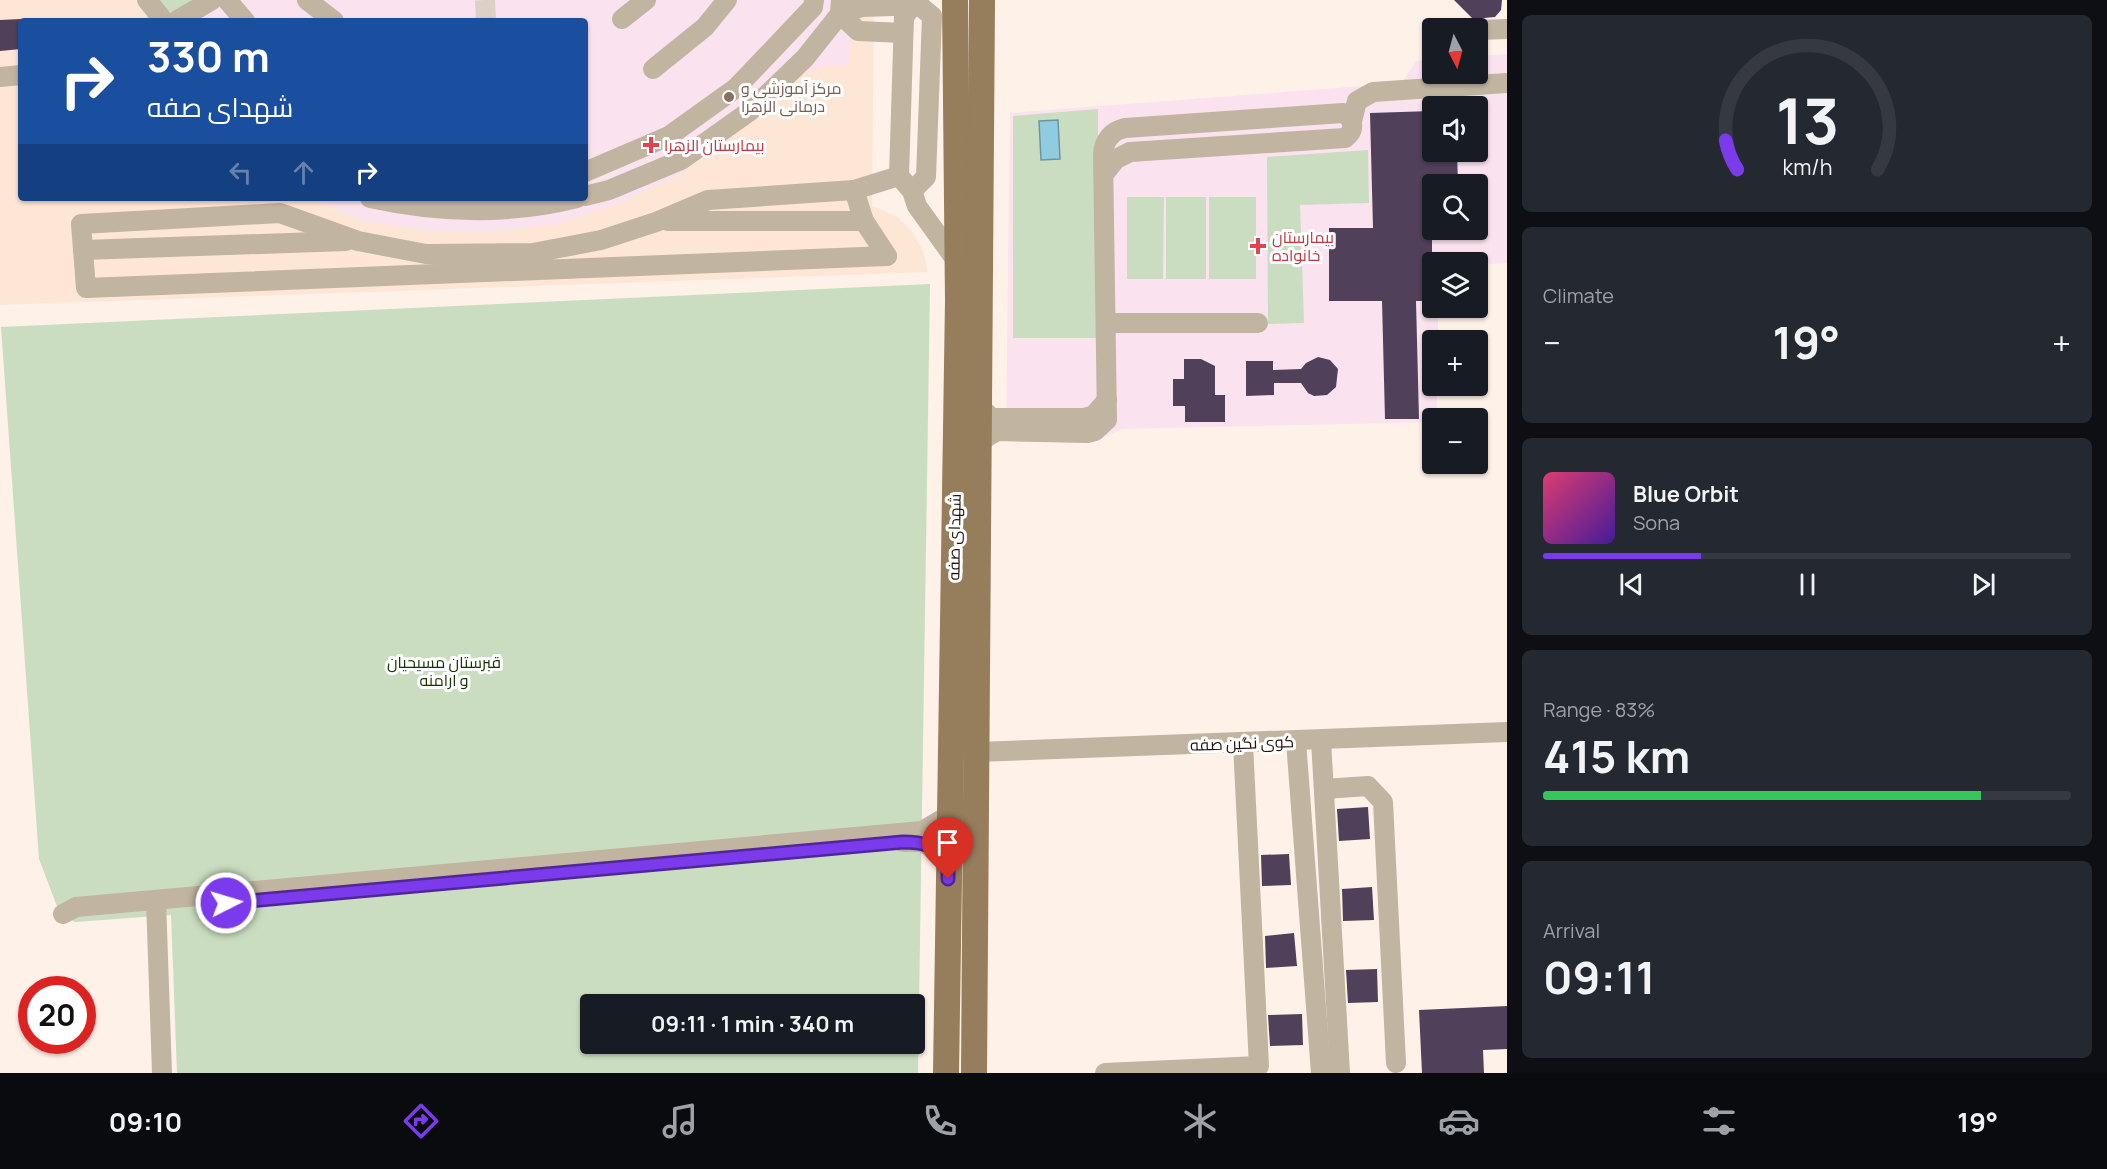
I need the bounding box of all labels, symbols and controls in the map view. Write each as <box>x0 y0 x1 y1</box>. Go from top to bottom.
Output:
north arrow <box>1422 18 1488 84</box>
map controls <box>1422 18 1488 474</box>
text: 330 m <box>147 27 270 85</box>
icon: right <box>48 42 126 120</box>
place label: مرکز آموزشی و درمانی الزهرا <box>741 77 841 117</box>
text: 13 <box>1775 77 1839 163</box>
text: شهدای صفه <box>147 88 293 125</box>
marker: مرکز آموزشی و درمانی الزهرا <box>722 90 736 104</box>
button: sound <box>1422 96 1488 162</box>
place label: بیمارستان الزهرا <box>664 134 765 156</box>
marker: بیمارستان الزهرا <box>642 136 660 154</box>
text: km/h <box>1782 153 1832 182</box>
icon: left <box>224 156 257 189</box>
icon: ahead <box>287 156 320 189</box>
icon: right <box>350 156 383 189</box>
button: search <box>1422 174 1488 240</box>
place label: بیمارستان خانواده <box>1272 226 1334 266</box>
marker: بیمارستان خانواده <box>1249 237 1267 255</box>
button: layers <box>1422 252 1488 318</box>
text: Climate <box>1543 282 1614 309</box>
text: 19° <box>1772 311 1840 373</box>
text: − <box>1543 320 1561 365</box>
text: + <box>2052 320 2071 365</box>
button: + <box>1422 330 1488 396</box>
button: − <box>1422 408 1488 474</box>
text: Blue Orbit <box>1633 479 1739 509</box>
street label: شهدای صفه <box>942 493 966 581</box>
text: Sona <box>1633 509 1680 536</box>
icon: previous <box>1615 568 1648 601</box>
icon: pause <box>1791 568 1824 601</box>
icon: next <box>1967 568 2000 601</box>
park label: قبرستان مسیحیان و ارامنه <box>387 651 501 691</box>
text: Range · 83% <box>1543 696 1655 723</box>
text: 415 km <box>1543 725 1690 787</box>
street label: کوی نگین صفه <box>1190 730 1294 756</box>
pin <box>922 817 973 879</box>
icon: arrive <box>931 826 964 859</box>
position arrow <box>194 871 258 935</box>
text: Arrival <box>1543 917 1600 944</box>
text: 09:11 <box>1543 946 1655 1008</box>
speed limit sign: 20 <box>18 976 96 1054</box>
text: 09:11 · 1 min · 340 m <box>651 1009 854 1039</box>
icon: directions <box>400 1100 442 1142</box>
icon: music <box>659 1100 701 1142</box>
icon: phone <box>919 1100 961 1142</box>
icon: climate <box>1179 1100 1221 1142</box>
icon: car <box>1438 1100 1480 1142</box>
icon: filters <box>1698 1100 1740 1142</box>
text: 09:10 <box>109 1103 182 1140</box>
text: 19° <box>1957 1103 1998 1140</box>

